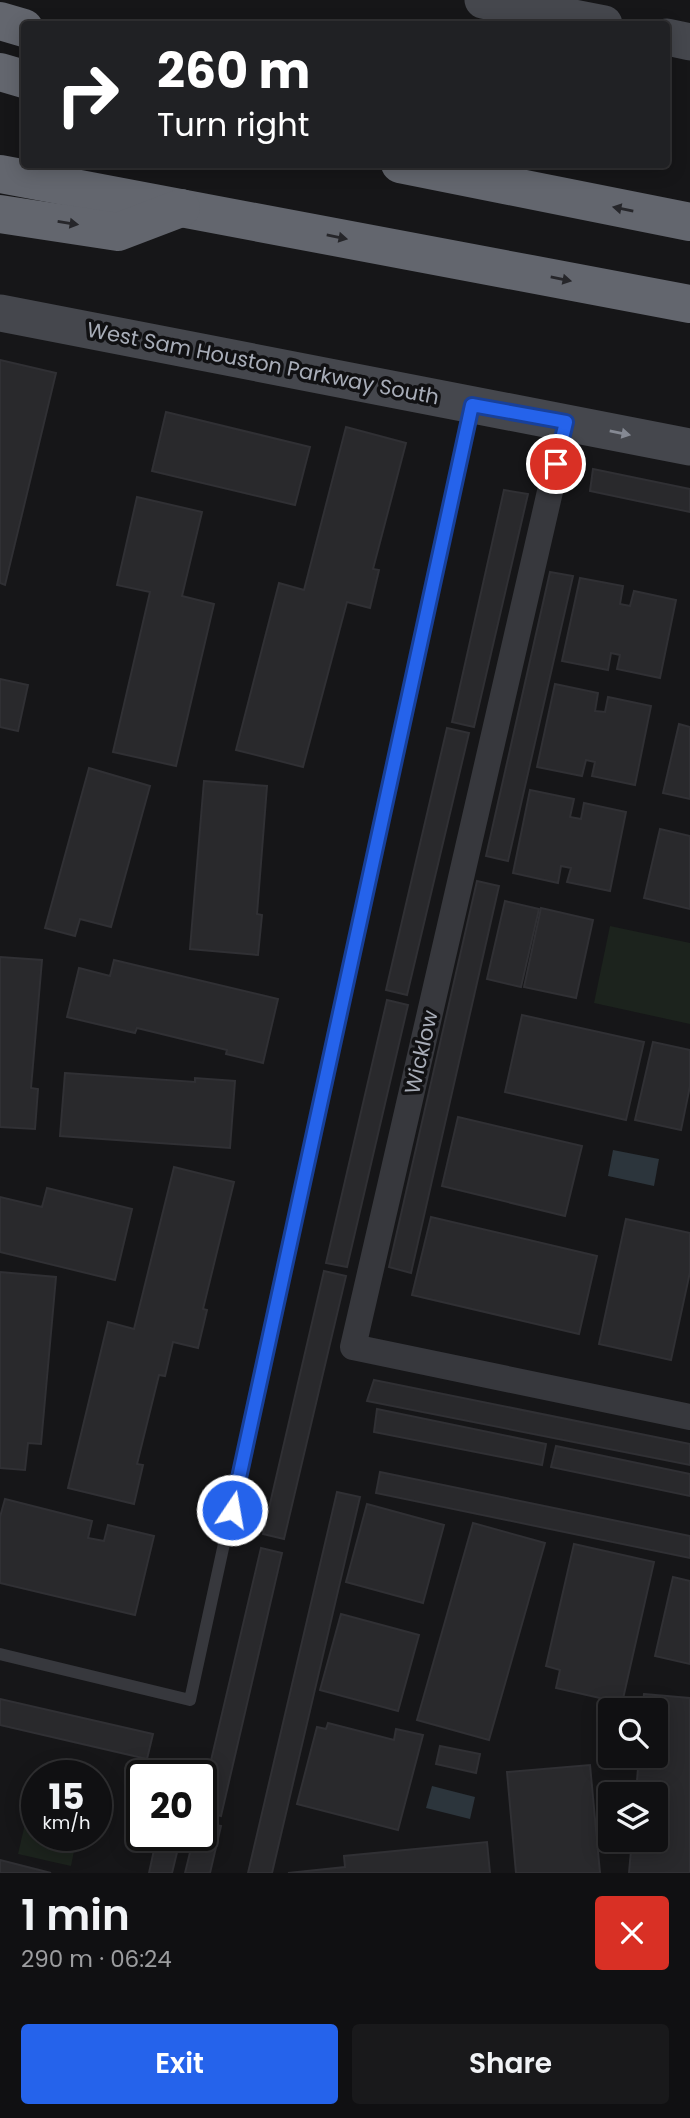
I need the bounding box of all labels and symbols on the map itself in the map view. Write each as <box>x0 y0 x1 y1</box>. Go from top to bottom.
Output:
one-way arrow <box>612 203 634 214</box>
one-way arrow <box>57 218 79 229</box>
one-way arrow <box>326 232 348 243</box>
one-way arrow <box>550 274 572 285</box>
street label: West Sam Houston Parkway South <box>84 315 442 411</box>
one-way arrow <box>609 428 631 439</box>
pin <box>526 434 586 494</box>
street label: Wicklow <box>397 1007 445 1097</box>
position arrow <box>195 1473 269 1547</box>
speed limit sign: 20 <box>126 1760 217 1851</box>

